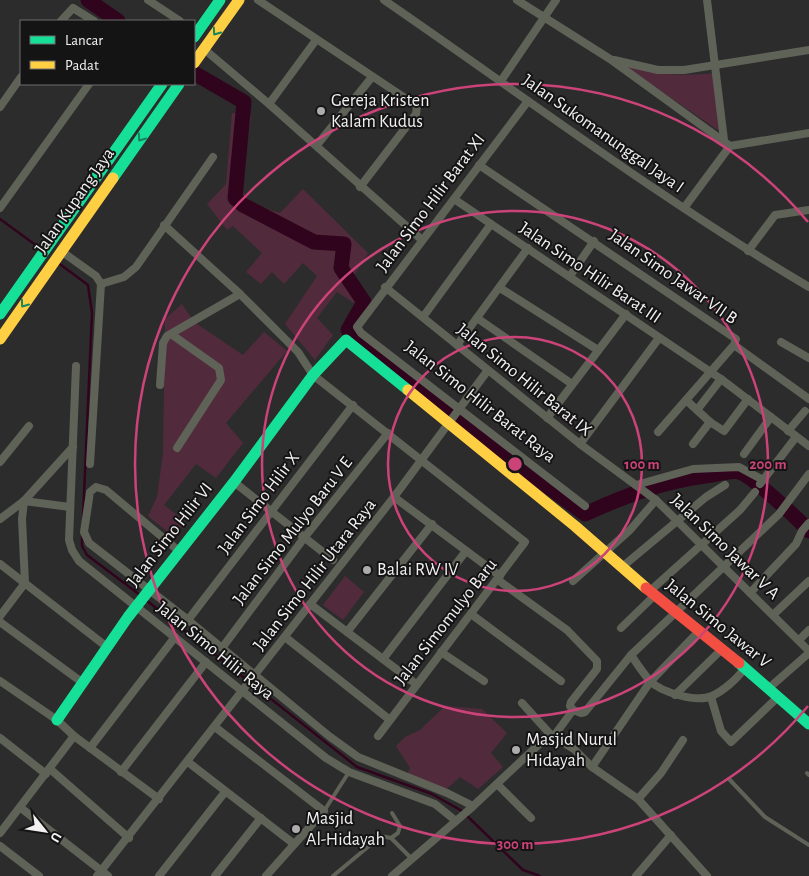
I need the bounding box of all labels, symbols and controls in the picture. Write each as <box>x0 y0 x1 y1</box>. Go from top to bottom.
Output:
legend <box>20 20 195 85</box>
one-way arrow <box>214 26 222 35</box>
text: Lancar <box>65 33 103 48</box>
text: Padat <box>65 58 99 73</box>
street label: Jalan Sukomanunggal Jaya I <box>519 71 687 197</box>
place label: Gereja Kristen Kalam Kudus <box>331 92 429 131</box>
marker: Gereja Kristen Kalam Kudus <box>315 105 327 117</box>
street label: Jalan Simo Hilir Barat XI <box>373 131 489 275</box>
one-way arrow <box>138 132 147 142</box>
street label: Jalan Kupang Jaya <box>32 145 118 257</box>
street label: Jalan Simo Hilir Barat III <box>516 219 664 327</box>
street label: Jalan Simo Jawar VII B <box>606 226 740 328</box>
one-way arrow <box>21 299 31 308</box>
street label: Jalan Simo Hilir Barat IX <box>453 320 595 440</box>
street label: Jalan Simo Hilir Barat Raya <box>401 338 559 466</box>
street label: Jalan Simo Hilir X <box>215 448 303 557</box>
street label: Jalan Simo Mulyo Baru V E <box>230 454 356 608</box>
centre of rings <box>506 455 524 473</box>
text: 100 m <box>624 457 660 472</box>
text: 200 m <box>749 457 787 472</box>
street label: Jalan Simo Hilir VI <box>124 480 216 590</box>
street label: Jalan Simo Jawar V A <box>667 491 783 604</box>
street label: Jalan Simo Hilir Utara Raya <box>250 496 380 654</box>
street label: Jalan Simomulyo Baru <box>391 556 501 688</box>
place label: Balai RW IV <box>377 561 459 579</box>
marker: Balai RW IV <box>361 564 373 576</box>
street label: Jalan Simo Jawar V <box>662 576 775 672</box>
street label: Jalan Simo Hilir Raya <box>153 598 277 704</box>
place label: Masjid Nurul Hidayah <box>526 731 617 770</box>
marker: Masjid Nurul Hidayah <box>510 744 522 756</box>
north arrow <box>20 806 70 856</box>
place label: Masjid Al-Hidayah <box>306 810 385 849</box>
marker: Masjid Al-Hidayah <box>290 823 302 835</box>
text: U <box>47 830 64 844</box>
text: 300 m <box>497 837 533 852</box>

